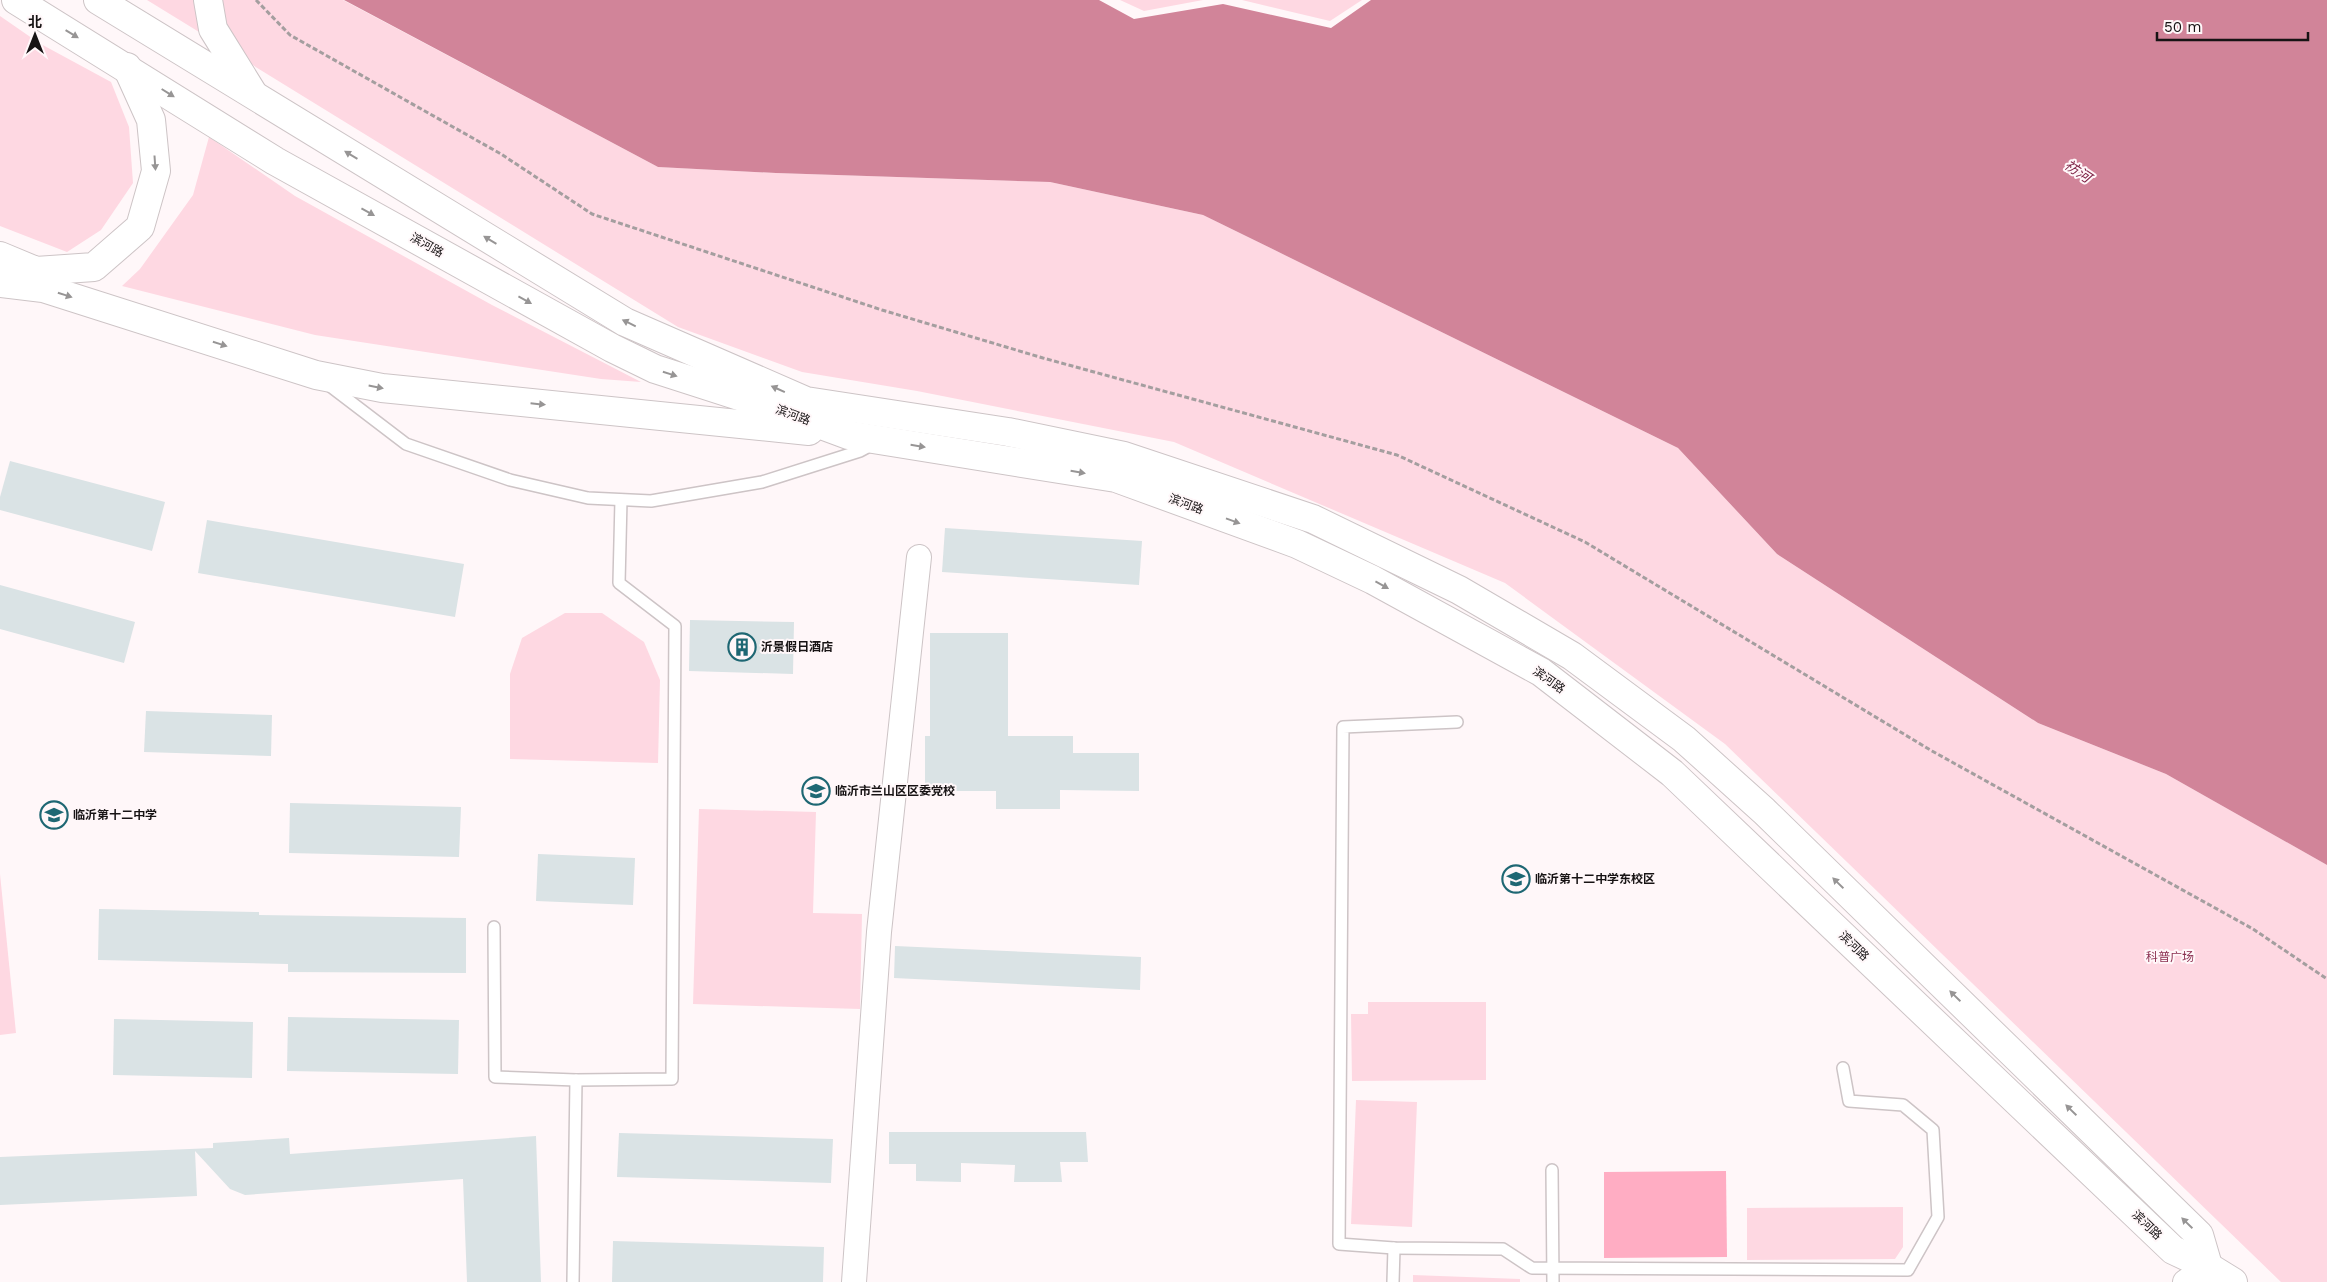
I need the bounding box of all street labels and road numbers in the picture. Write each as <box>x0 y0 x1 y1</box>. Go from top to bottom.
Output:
street label: 滨河路 <box>408 230 446 260</box>
street label: 滨河路 <box>774 402 812 428</box>
street label: 滨河路 <box>1167 491 1205 517</box>
street label: 滨河路 <box>1530 664 1568 696</box>
street label: 滨河路 <box>1836 928 1872 964</box>
street label: 滨河路 <box>2129 1207 2165 1243</box>

